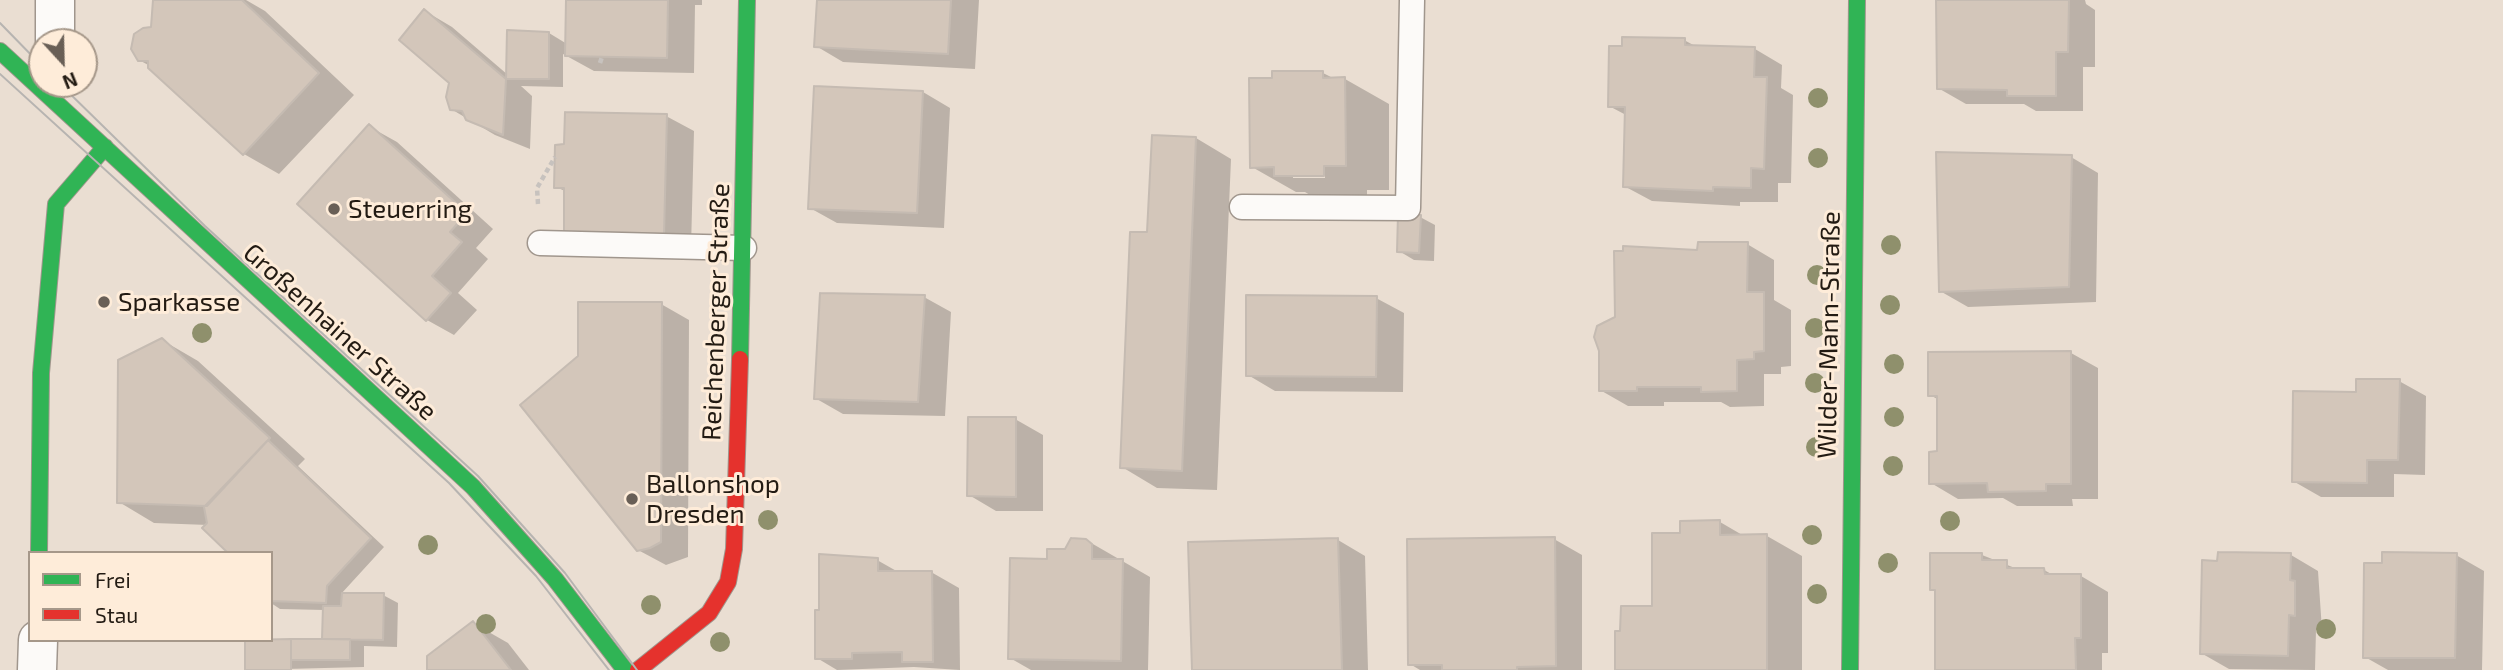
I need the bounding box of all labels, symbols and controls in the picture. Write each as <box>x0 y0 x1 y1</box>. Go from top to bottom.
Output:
north arrow <box>28 28 98 98</box>
text: N <box>60 68 81 94</box>
street label: Reichenberger Straße <box>696 183 736 441</box>
place label: Steuerring <box>348 193 472 225</box>
marker: Steuerring <box>326 201 342 217</box>
street label: Wilder-Mann-Straße <box>1811 211 1847 459</box>
street label: Großenhainer Straße <box>237 237 443 427</box>
place label: Sparkasse <box>118 286 240 318</box>
marker: Sparkasse <box>96 294 112 310</box>
place label: Ballonshop Dresden <box>646 468 780 530</box>
marker: Ballonshop Dresden <box>624 491 640 507</box>
legend <box>28 551 273 642</box>
text: Frei <box>95 567 131 592</box>
text: Stau <box>95 602 138 627</box>

